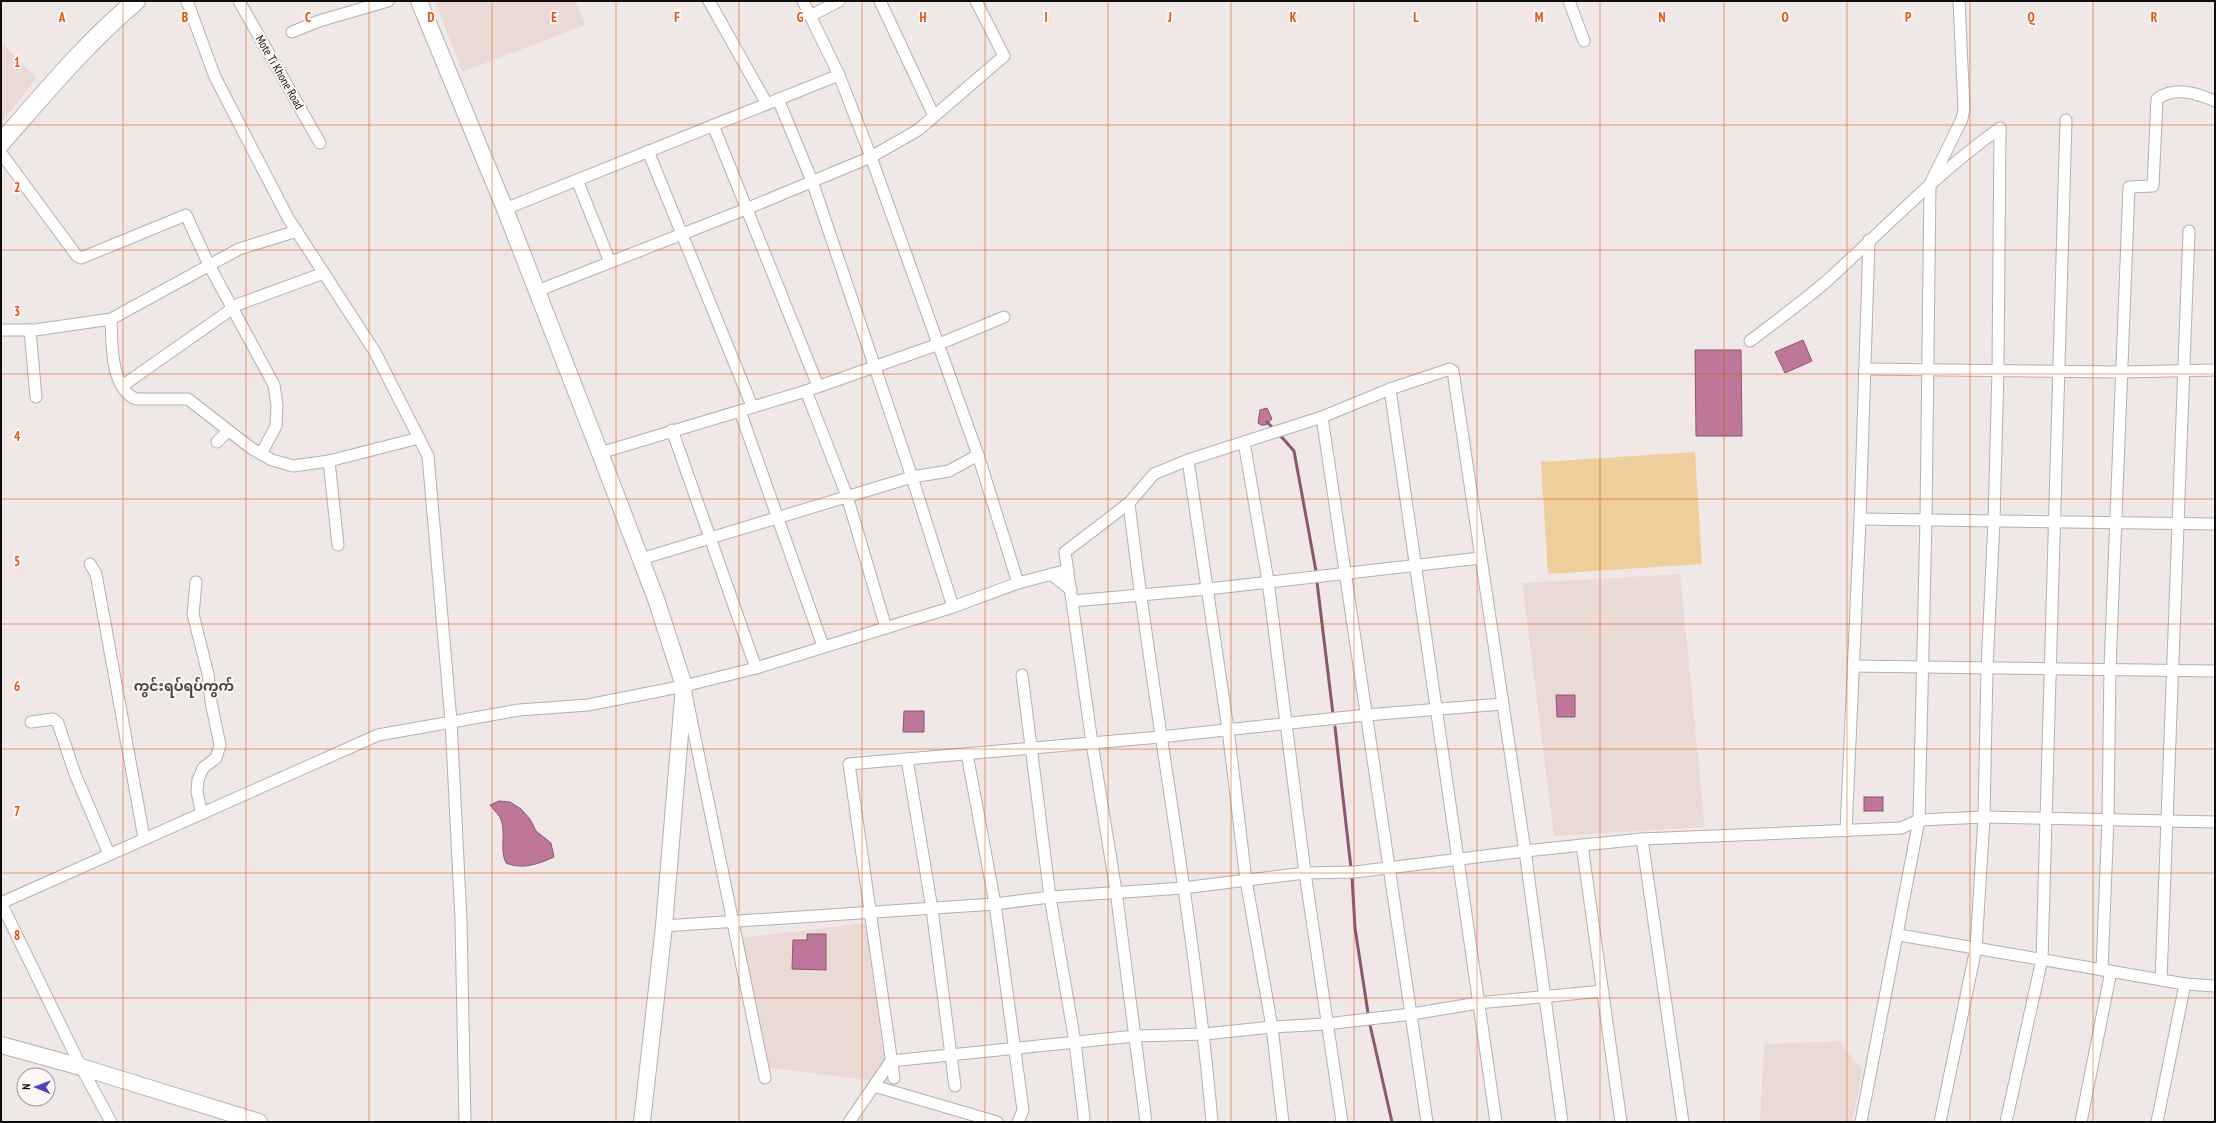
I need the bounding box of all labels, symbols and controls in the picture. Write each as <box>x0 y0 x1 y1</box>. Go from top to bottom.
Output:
text: A <box>58 9 66 26</box>
text: B <box>182 9 188 26</box>
text: C <box>305 9 311 26</box>
text: D <box>428 9 435 26</box>
text: E <box>551 9 557 26</box>
text: F <box>674 9 680 26</box>
text: G <box>797 9 804 26</box>
text: H <box>920 9 927 26</box>
text: I <box>1044 9 1048 26</box>
text: J <box>1167 9 1172 26</box>
text: K <box>1290 9 1297 26</box>
text: L <box>1413 9 1419 26</box>
text: M <box>1535 9 1544 26</box>
text: N <box>1658 9 1666 26</box>
text: O <box>1781 9 1789 26</box>
text: P <box>1905 9 1911 26</box>
text: Q <box>2027 9 2035 26</box>
text: R <box>2151 9 2158 26</box>
street label: Mote Ti Khone Road <box>253 32 307 112</box>
text: 1 <box>14 54 20 71</box>
text: 2 <box>14 179 20 196</box>
text: 3 <box>14 303 20 320</box>
text: 4 <box>14 428 21 445</box>
text: 5 <box>14 553 20 570</box>
district label: ကွင်းရပ်ရပ်ကွက် <box>134 676 234 698</box>
text: 6 <box>14 678 20 695</box>
text: 7 <box>14 803 20 820</box>
text: 8 <box>14 927 20 944</box>
north arrow <box>16 1067 56 1107</box>
text: N <box>19 1084 33 1090</box>

